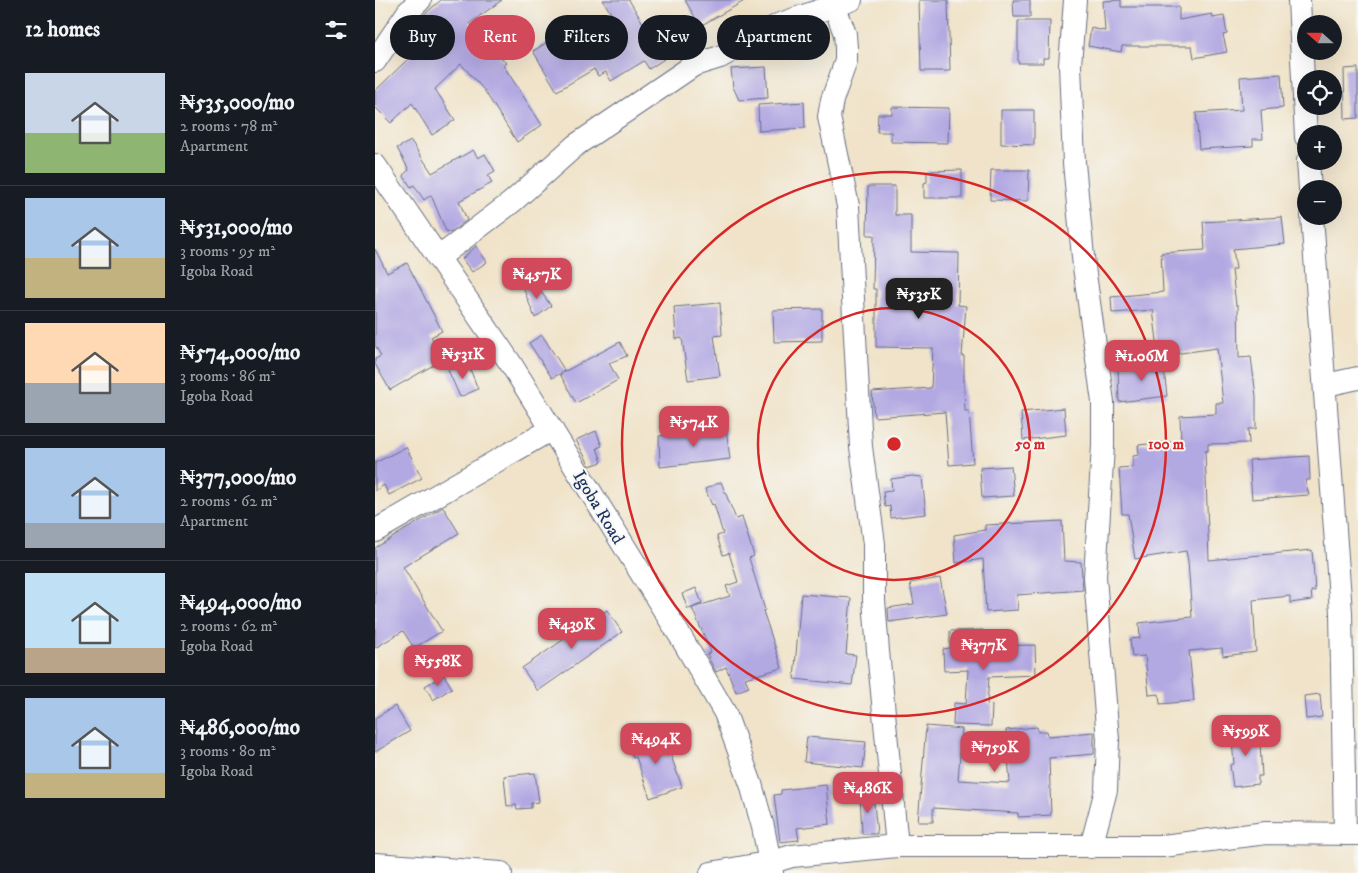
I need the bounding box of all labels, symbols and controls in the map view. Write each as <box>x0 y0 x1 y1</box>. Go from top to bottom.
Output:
chip: Buy <box>390 15 455 60</box>
chip: Rent <box>465 15 535 60</box>
chip: Filters <box>545 15 628 60</box>
chip: New <box>638 15 707 60</box>
chip: Apartment <box>717 15 830 60</box>
north arrow <box>1297 15 1343 60</box>
map controls <box>1297 15 1342 225</box>
icon: filters <box>322 16 350 44</box>
text: 12 homes <box>25 17 100 43</box>
button: locate <box>1297 70 1342 115</box>
text: ₦535,000/mo <box>180 90 294 116</box>
icon: home <box>65 93 125 153</box>
text: 2 rooms · 78 m² <box>180 116 277 136</box>
button: + <box>1297 125 1342 170</box>
text: Apartment <box>180 136 248 156</box>
button: − <box>1297 180 1342 225</box>
text: ₦531,000/mo <box>180 215 292 241</box>
icon: home <box>65 218 125 278</box>
text: 3 rooms · 95 m² <box>180 241 275 261</box>
pin: ₦457K <box>502 258 572 300</box>
text: Igoba Road <box>180 261 253 281</box>
text: ₦457K <box>513 264 561 284</box>
pin: ₦535K <box>884 278 954 320</box>
text: ₦535K <box>897 284 941 304</box>
pin: ₦531K <box>428 338 498 380</box>
text: ₦574,000/mo <box>180 340 300 366</box>
pin: ₦1.06M <box>1101 340 1183 382</box>
icon: home <box>65 343 125 403</box>
text: ₦531K <box>442 344 484 364</box>
text: ₦1.06M <box>1116 346 1168 366</box>
text: 3 rooms · 86 m² <box>180 366 275 386</box>
text: Igoba Road <box>180 386 253 406</box>
pin: ₦574K <box>659 406 729 448</box>
text: ₦574K <box>670 412 718 432</box>
centre of rings <box>885 435 903 453</box>
text: 50 m <box>1014 435 1046 454</box>
text: 100 m <box>1148 435 1185 454</box>
text: ₦377,000/mo <box>180 465 296 491</box>
street label: Igoba Road <box>568 467 629 548</box>
icon: home <box>65 468 125 528</box>
text: 2 rooms · 62 m² <box>180 491 277 511</box>
text: Apartment <box>180 511 248 531</box>
text: ₦494,000/mo <box>180 590 302 616</box>
icon: home <box>65 593 125 653</box>
pin: ₦439K <box>537 608 607 650</box>
text: ₦439K <box>549 614 595 634</box>
text: 2 rooms · 62 m² <box>180 616 277 636</box>
pin: ₦377K <box>949 628 1019 671</box>
text: ₦377K <box>961 635 1007 655</box>
text: Igoba Road <box>180 636 253 656</box>
pin: ₦558K <box>403 644 473 687</box>
text: ₦558K <box>415 651 461 671</box>
pin: ₦599K <box>1211 714 1281 757</box>
text: ₦486,000/mo <box>180 715 300 741</box>
icon: home <box>65 718 125 778</box>
text: ₦599K <box>1223 721 1269 741</box>
pin: ₦494K <box>621 722 691 765</box>
text: ₦494K <box>631 729 681 749</box>
pin: ₦759K <box>960 730 1030 773</box>
text: ₦759K <box>971 737 1019 757</box>
text: 3 rooms · 80 m² <box>180 741 276 761</box>
text: Igoba Road <box>180 761 253 781</box>
pin: ₦486K <box>833 772 903 814</box>
text: ₦486K <box>844 778 892 798</box>

